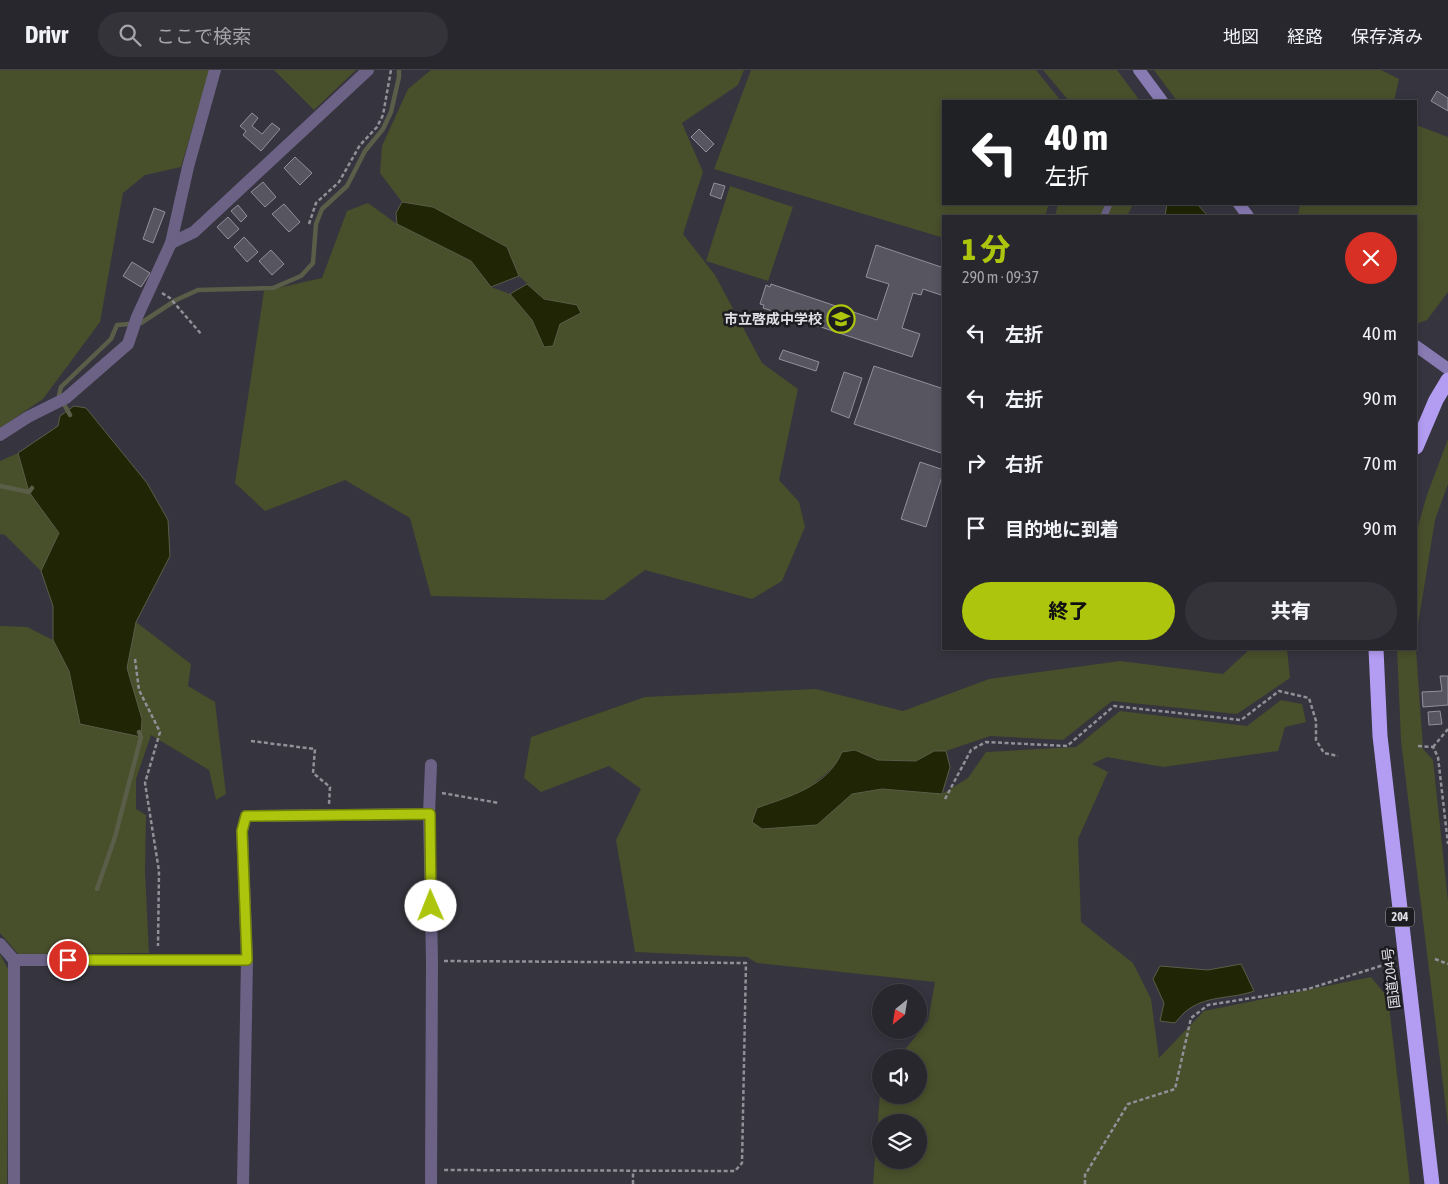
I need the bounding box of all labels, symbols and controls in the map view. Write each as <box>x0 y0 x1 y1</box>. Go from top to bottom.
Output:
search box <box>98 12 448 57</box>
text: Drivr <box>25 21 68 48</box>
icon: search <box>116 21 144 49</box>
text: ここで検索 <box>156 25 251 47</box>
text: 地図 <box>1223 26 1259 47</box>
text: 経路 <box>1287 26 1323 47</box>
text: 保存済み <box>1351 26 1423 47</box>
text: 40 m <box>1045 117 1108 157</box>
icon: left <box>962 120 1027 185</box>
text: 左折 <box>1045 163 1089 189</box>
text: 1 分 <box>962 232 1010 266</box>
button: close <box>1345 232 1397 284</box>
text: 290 m · 09:37 <box>962 268 1039 286</box>
school or university icon: 市立啓成中学校 <box>826 304 856 334</box>
place label: 市立啓成中学校 <box>724 311 822 327</box>
icon: left <box>962 319 990 347</box>
text: 40 m <box>1363 322 1397 344</box>
text: 左折 <box>1005 323 1043 345</box>
icon: left <box>962 384 990 412</box>
text: 90 m <box>1363 387 1397 409</box>
text: 左折 <box>1005 388 1043 410</box>
icon: right <box>962 449 990 477</box>
text: 70 m <box>1363 452 1397 474</box>
text: 右折 <box>1005 453 1043 475</box>
icon: arrive <box>962 514 990 542</box>
text: 90 m <box>1363 517 1397 539</box>
text: 目的地に到着 <box>1005 518 1119 540</box>
button: 終了 <box>962 582 1175 640</box>
button: 共有 <box>1185 582 1397 640</box>
position arrow <box>404 879 456 931</box>
road number: 204 <box>1386 908 1414 926</box>
pin <box>47 939 89 981</box>
icon: arrive <box>54 946 82 974</box>
street label: 国道204号 <box>1379 946 1403 1010</box>
north arrow <box>872 984 928 1039</box>
map controls <box>872 984 927 1169</box>
button: sound <box>872 1049 927 1104</box>
button: layers <box>872 1114 927 1169</box>

